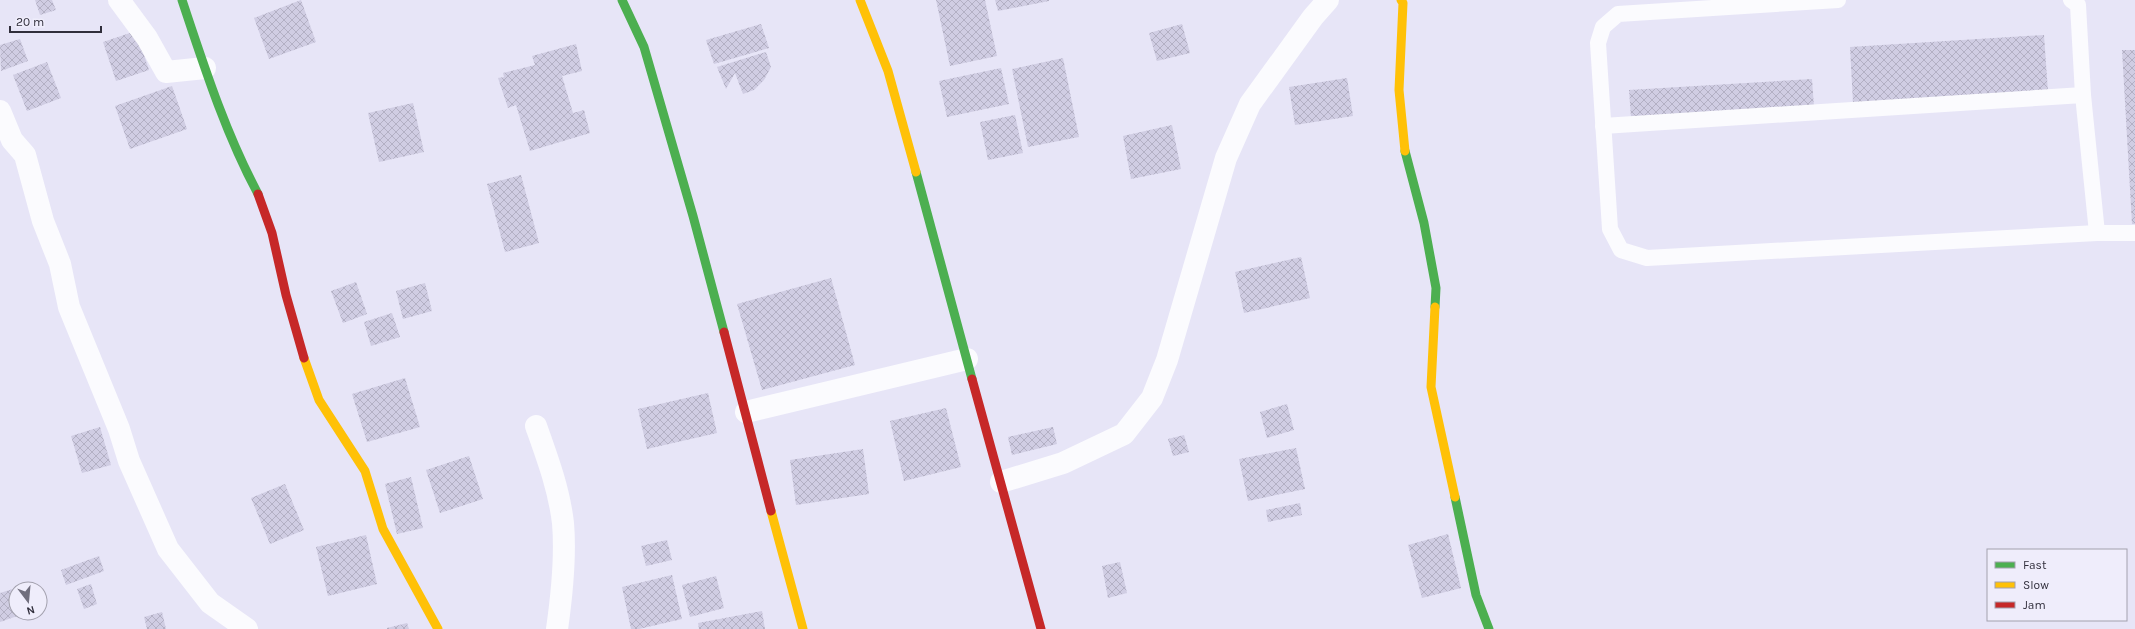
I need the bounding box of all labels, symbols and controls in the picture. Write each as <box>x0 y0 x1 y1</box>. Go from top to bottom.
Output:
scale bar <box>10 8 101 34</box>
text: 20 m <box>16 15 44 29</box>
legend <box>1987 549 2127 621</box>
text: Fast <box>2023 558 2047 572</box>
text: Slow <box>2023 578 2049 592</box>
north arrow <box>8 581 48 621</box>
text: Jam <box>2023 598 2046 612</box>
text: N <box>25 603 36 617</box>

